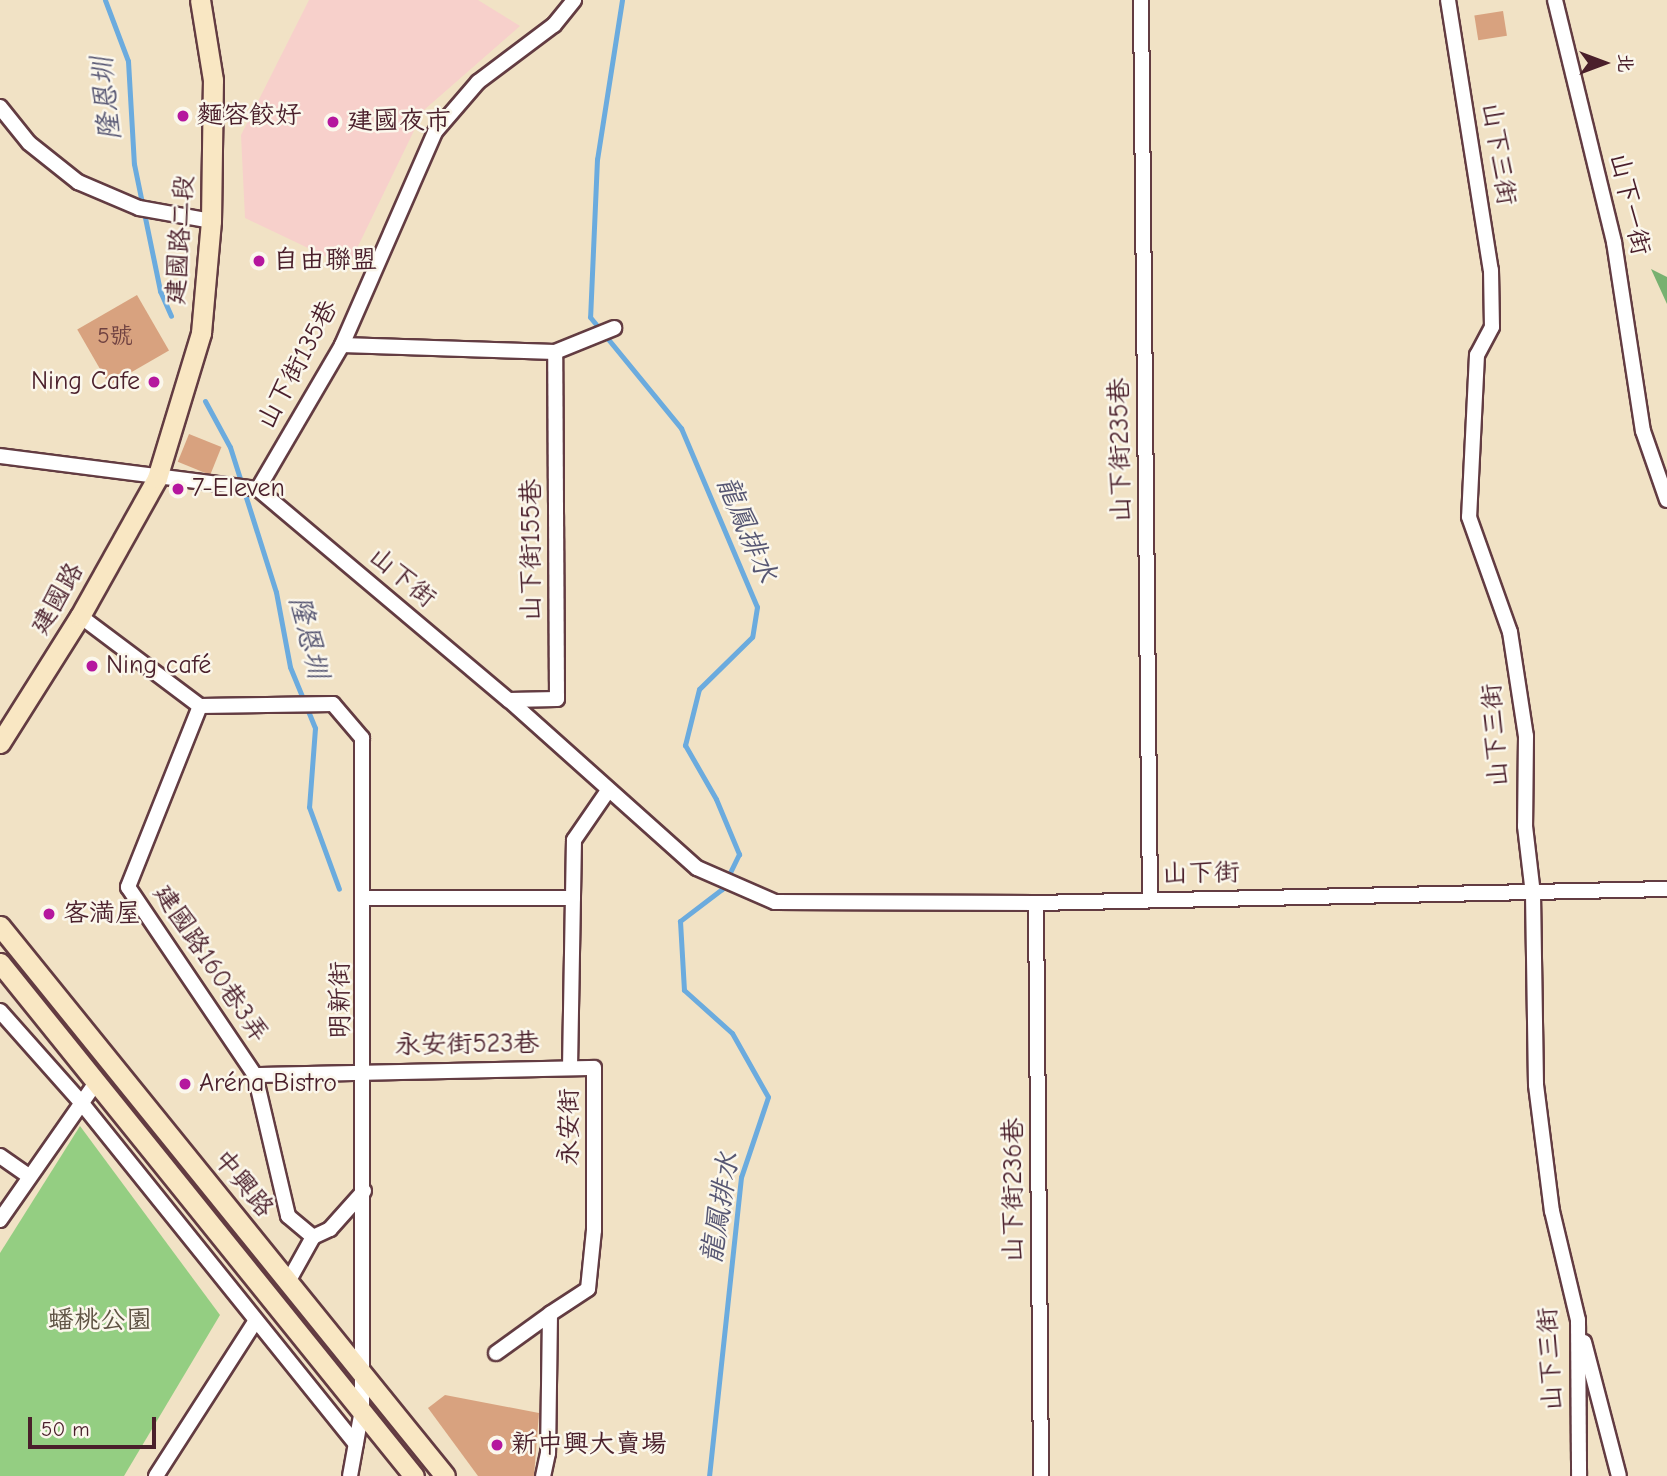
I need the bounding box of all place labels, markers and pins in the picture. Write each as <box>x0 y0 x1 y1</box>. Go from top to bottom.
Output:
place label: 麵容餃好 <box>197 100 301 132</box>
place label: 建國夜市 <box>347 106 451 138</box>
marker: 麵容餃好 <box>175 108 191 124</box>
marker: 建國夜市 <box>325 114 341 130</box>
place label: 自由聯盟 <box>273 245 377 277</box>
marker: 自由聯盟 <box>251 253 267 269</box>
place label: Ning Cafe <box>31 366 140 398</box>
marker: Ning Cafe <box>146 374 162 390</box>
place label: 7-Eleven <box>192 473 285 505</box>
marker: 7-Eleven <box>170 481 186 497</box>
place label: Ning café <box>106 650 211 682</box>
marker: Ning café <box>84 658 100 674</box>
place label: 客満屋 <box>63 898 141 930</box>
marker: 客満屋 <box>41 906 57 922</box>
place label: Aréna Bistro <box>199 1068 337 1100</box>
marker: Aréna Bistro <box>177 1076 193 1092</box>
place label: 新中興大賣場 <box>511 1429 667 1461</box>
marker: 新中興大賣場 <box>489 1437 505 1453</box>

